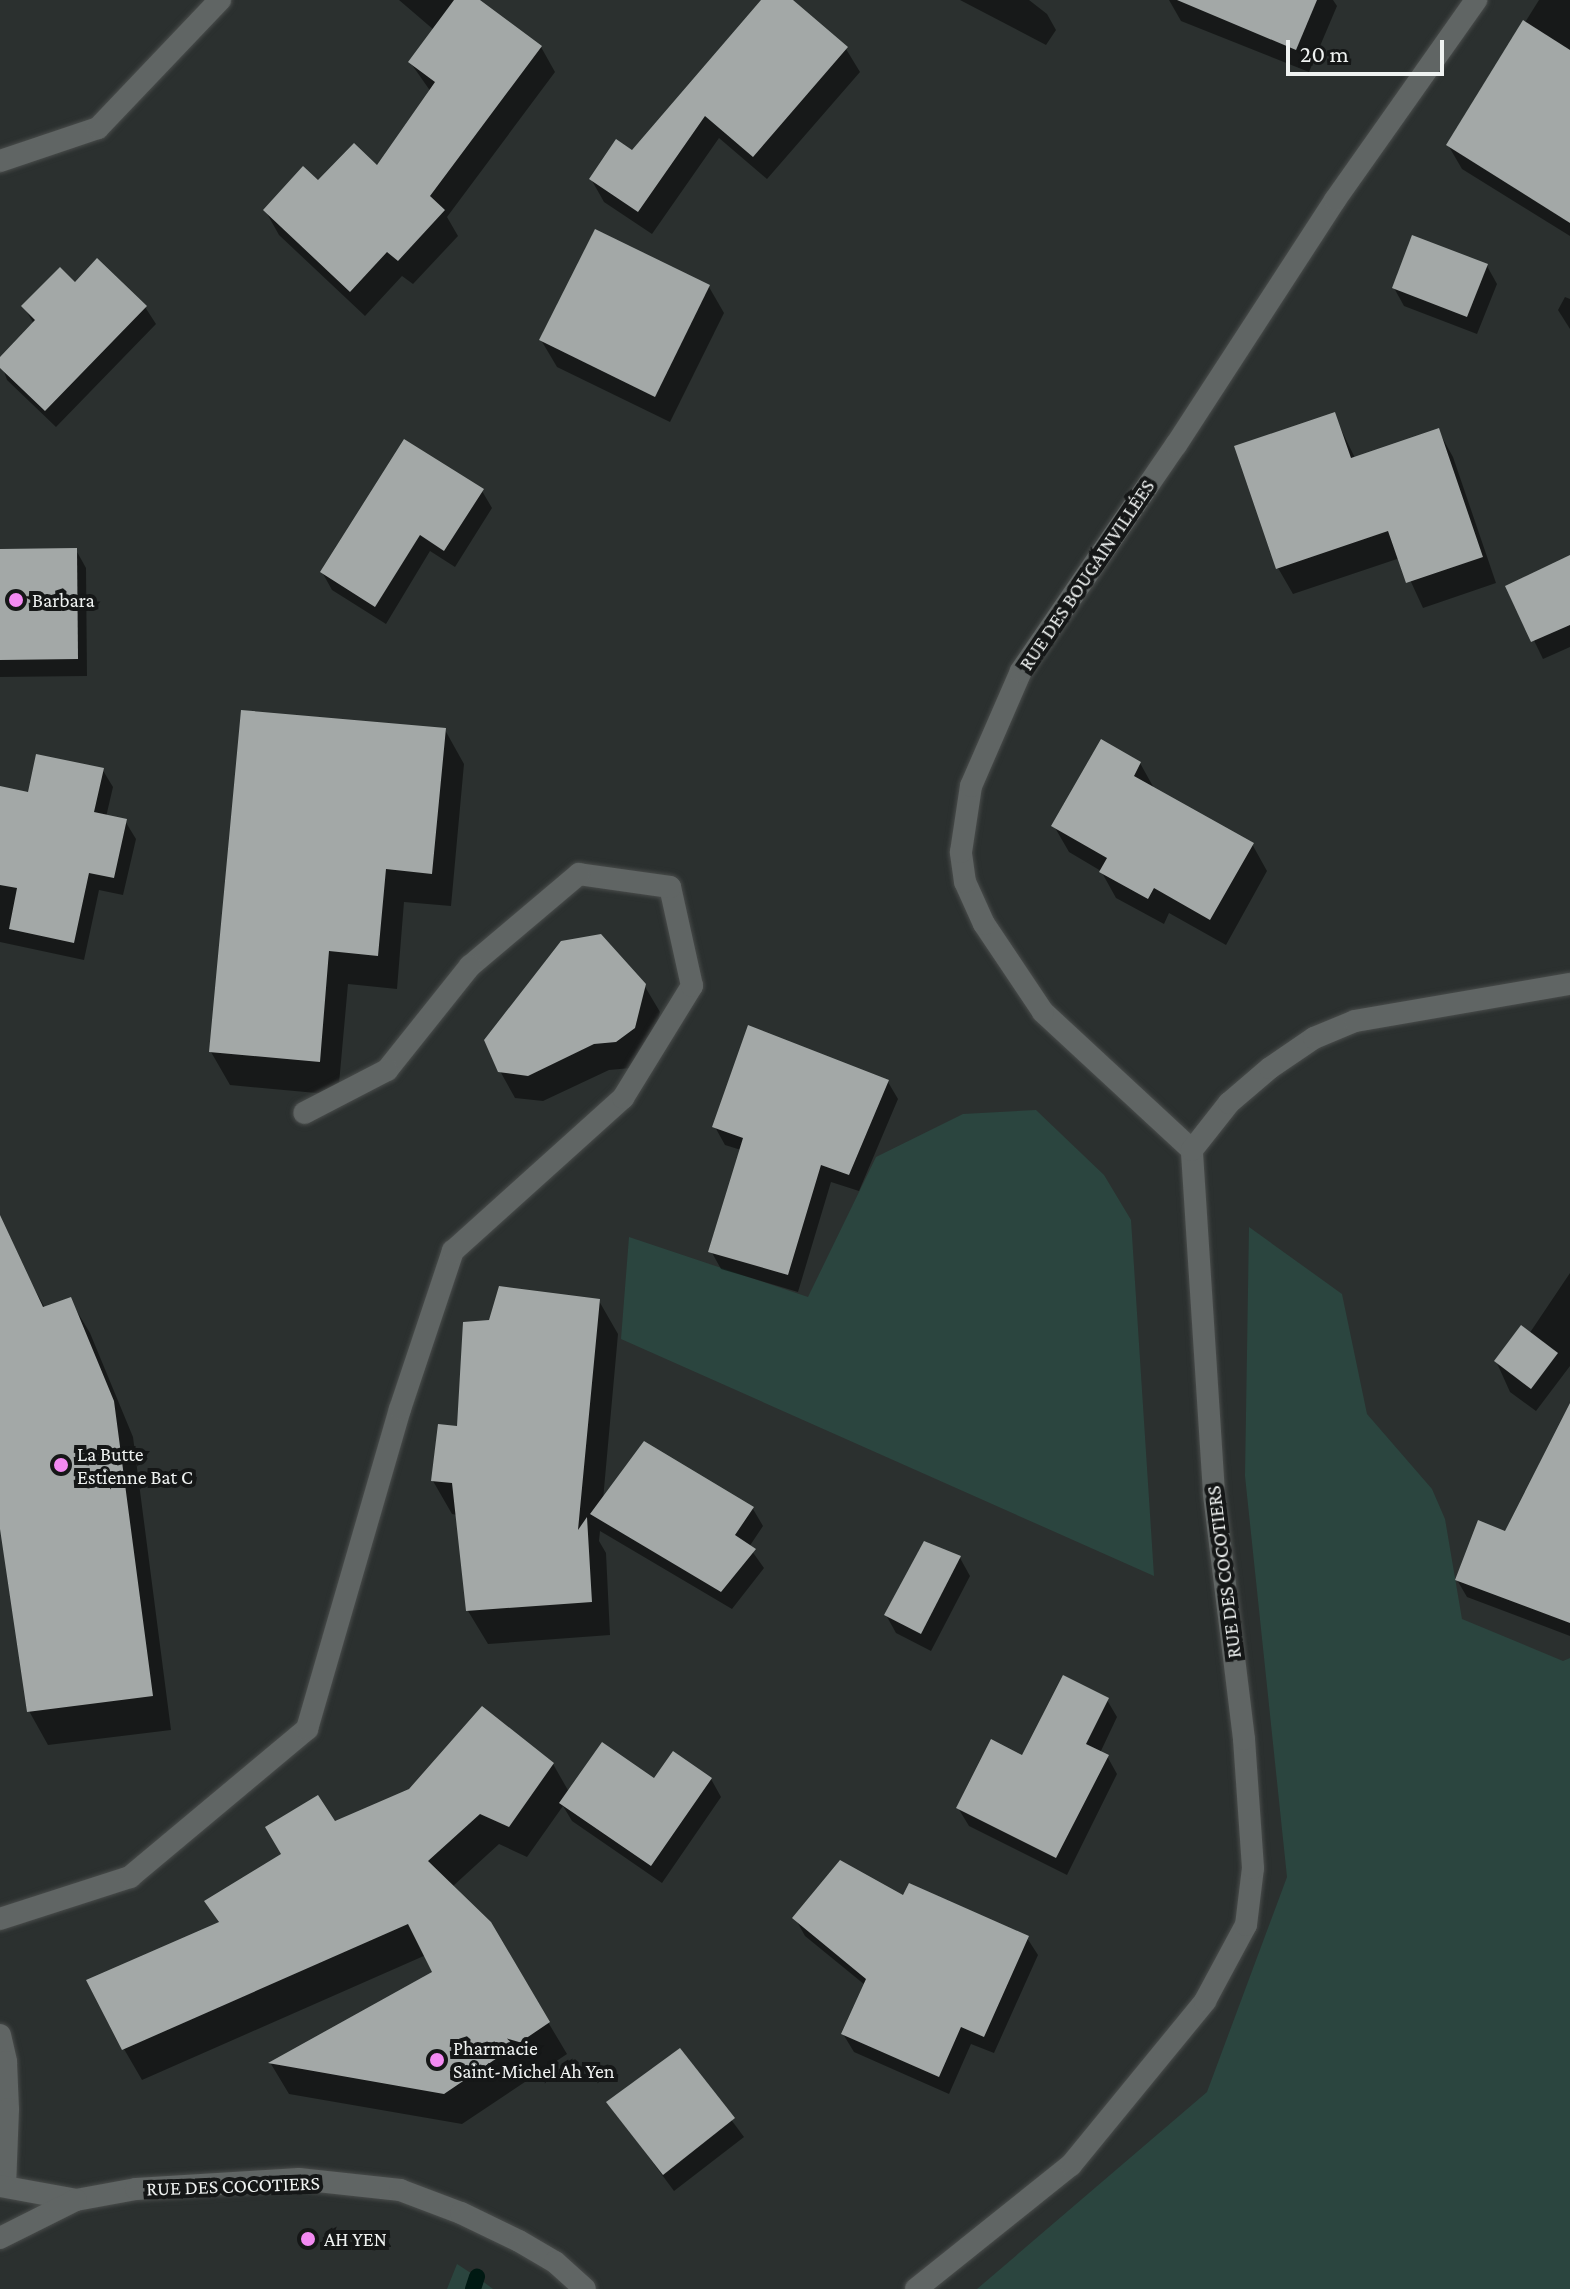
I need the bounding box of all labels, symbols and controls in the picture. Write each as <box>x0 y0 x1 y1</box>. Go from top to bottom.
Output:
scale bar <box>1290 24 1448 74</box>
text: 20 m <box>1300 40 1349 67</box>
street label: RUE DES BOUGAINVILLÉES <box>1014 475 1160 675</box>
place label: Barbara <box>32 588 95 612</box>
marker: Barbara <box>7 591 25 609</box>
place label: La Butte Estienne Bat C <box>77 1442 193 1489</box>
marker: La Butte Estienne Bat C <box>52 1456 70 1474</box>
street label: RUE DES COCOTIERS <box>1202 1484 1246 1660</box>
place label: Pharmacie Saint-Michel Ah Yen <box>453 2036 615 2083</box>
marker: Pharmacie Saint-Michel Ah Yen <box>428 2051 446 2069</box>
street label: RUE DES COCOTIERS <box>146 2171 320 2201</box>
place label: AH YEN <box>324 2227 387 2251</box>
marker: AH YEN <box>299 2230 317 2248</box>

